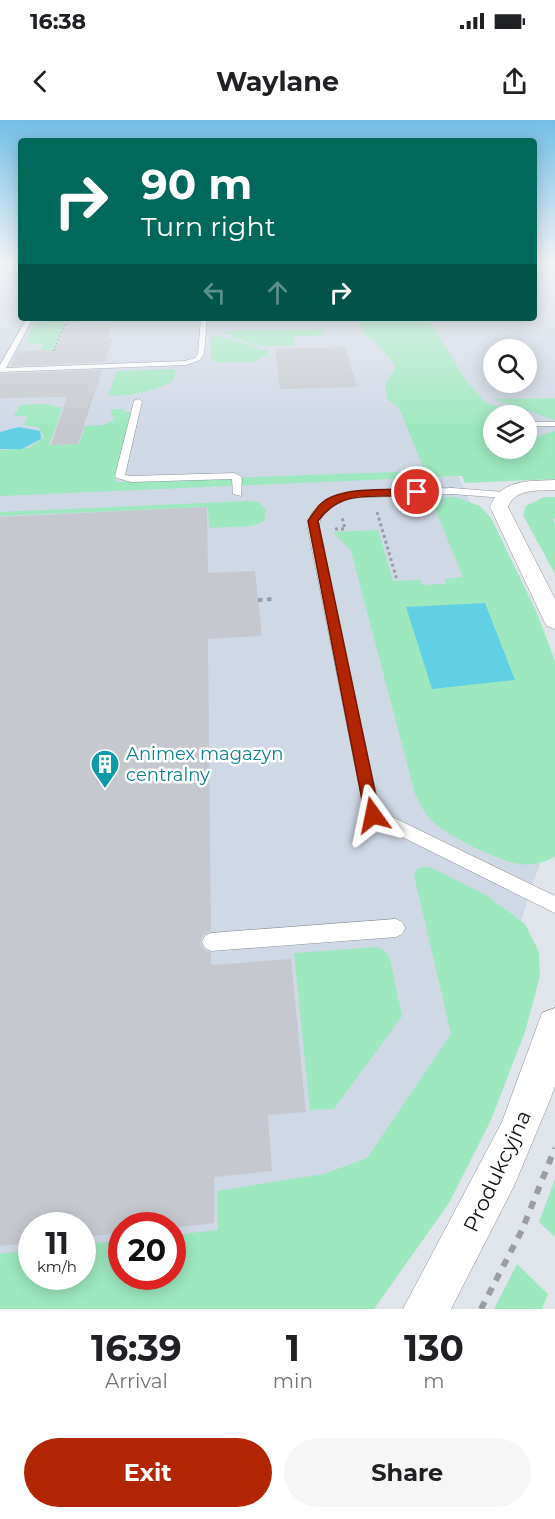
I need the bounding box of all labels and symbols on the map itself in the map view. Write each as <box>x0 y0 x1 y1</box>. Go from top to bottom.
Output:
pin <box>391 466 442 517</box>
place label: Animex magazyn centralny <box>126 743 283 786</box>
building icon: Animex magazyn centralny <box>89 748 121 790</box>
position arrow <box>341 783 405 847</box>
street label: Produkcyjna <box>458 1106 536 1236</box>
speed limit sign: 20 <box>108 1212 186 1290</box>

